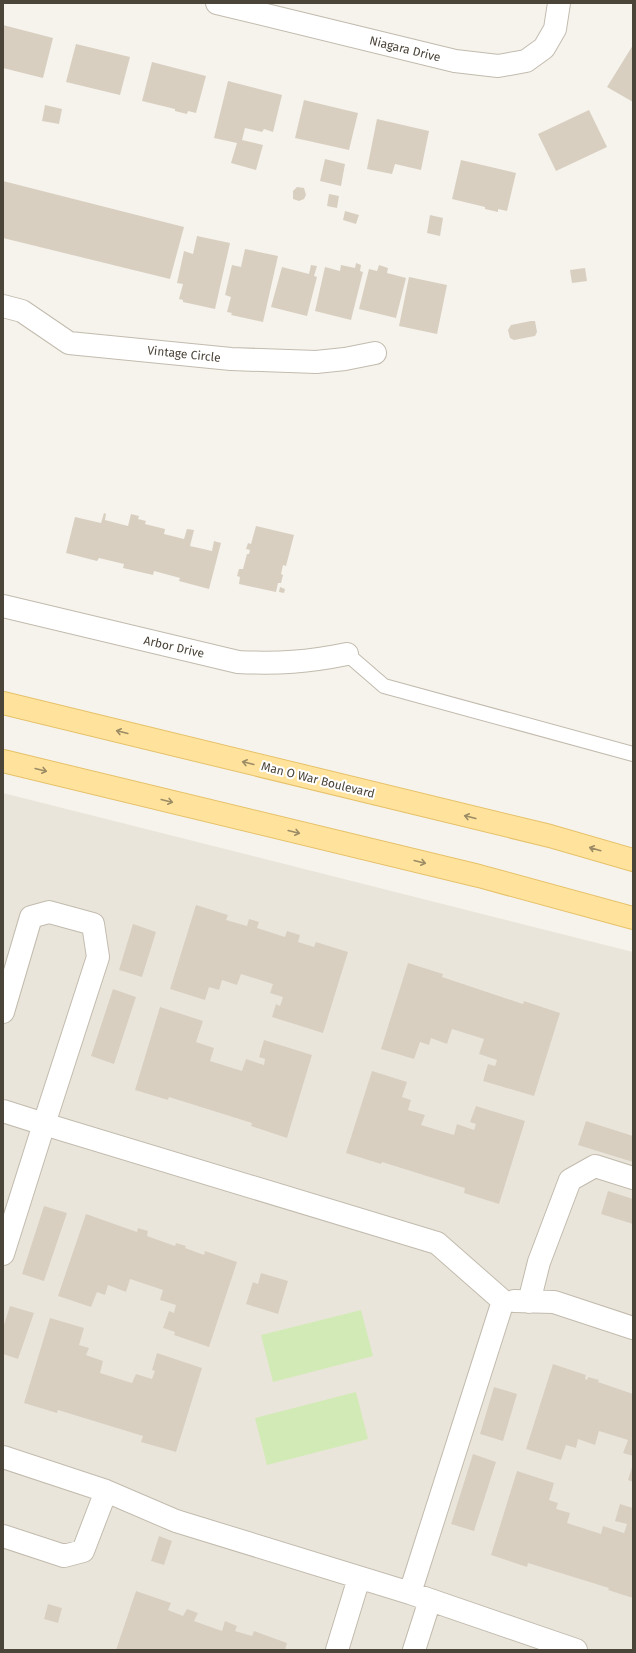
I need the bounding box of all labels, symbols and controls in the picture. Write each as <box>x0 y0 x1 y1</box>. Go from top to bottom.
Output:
street label: Niagara Drive <box>368 33 442 65</box>
street label: Vintage Circle <box>147 343 221 365</box>
street label: Arbor Drive <box>142 633 206 661</box>
one-way arrow <box>116 727 129 735</box>
one-way arrow <box>242 758 255 766</box>
street label: Man O War Boulevard <box>260 759 376 801</box>
one-way arrow <box>34 767 47 775</box>
one-way arrow <box>160 798 173 805</box>
one-way arrow <box>463 812 476 820</box>
one-way arrow <box>287 828 300 836</box>
one-way arrow <box>589 845 602 852</box>
one-way arrow <box>413 859 426 866</box>

